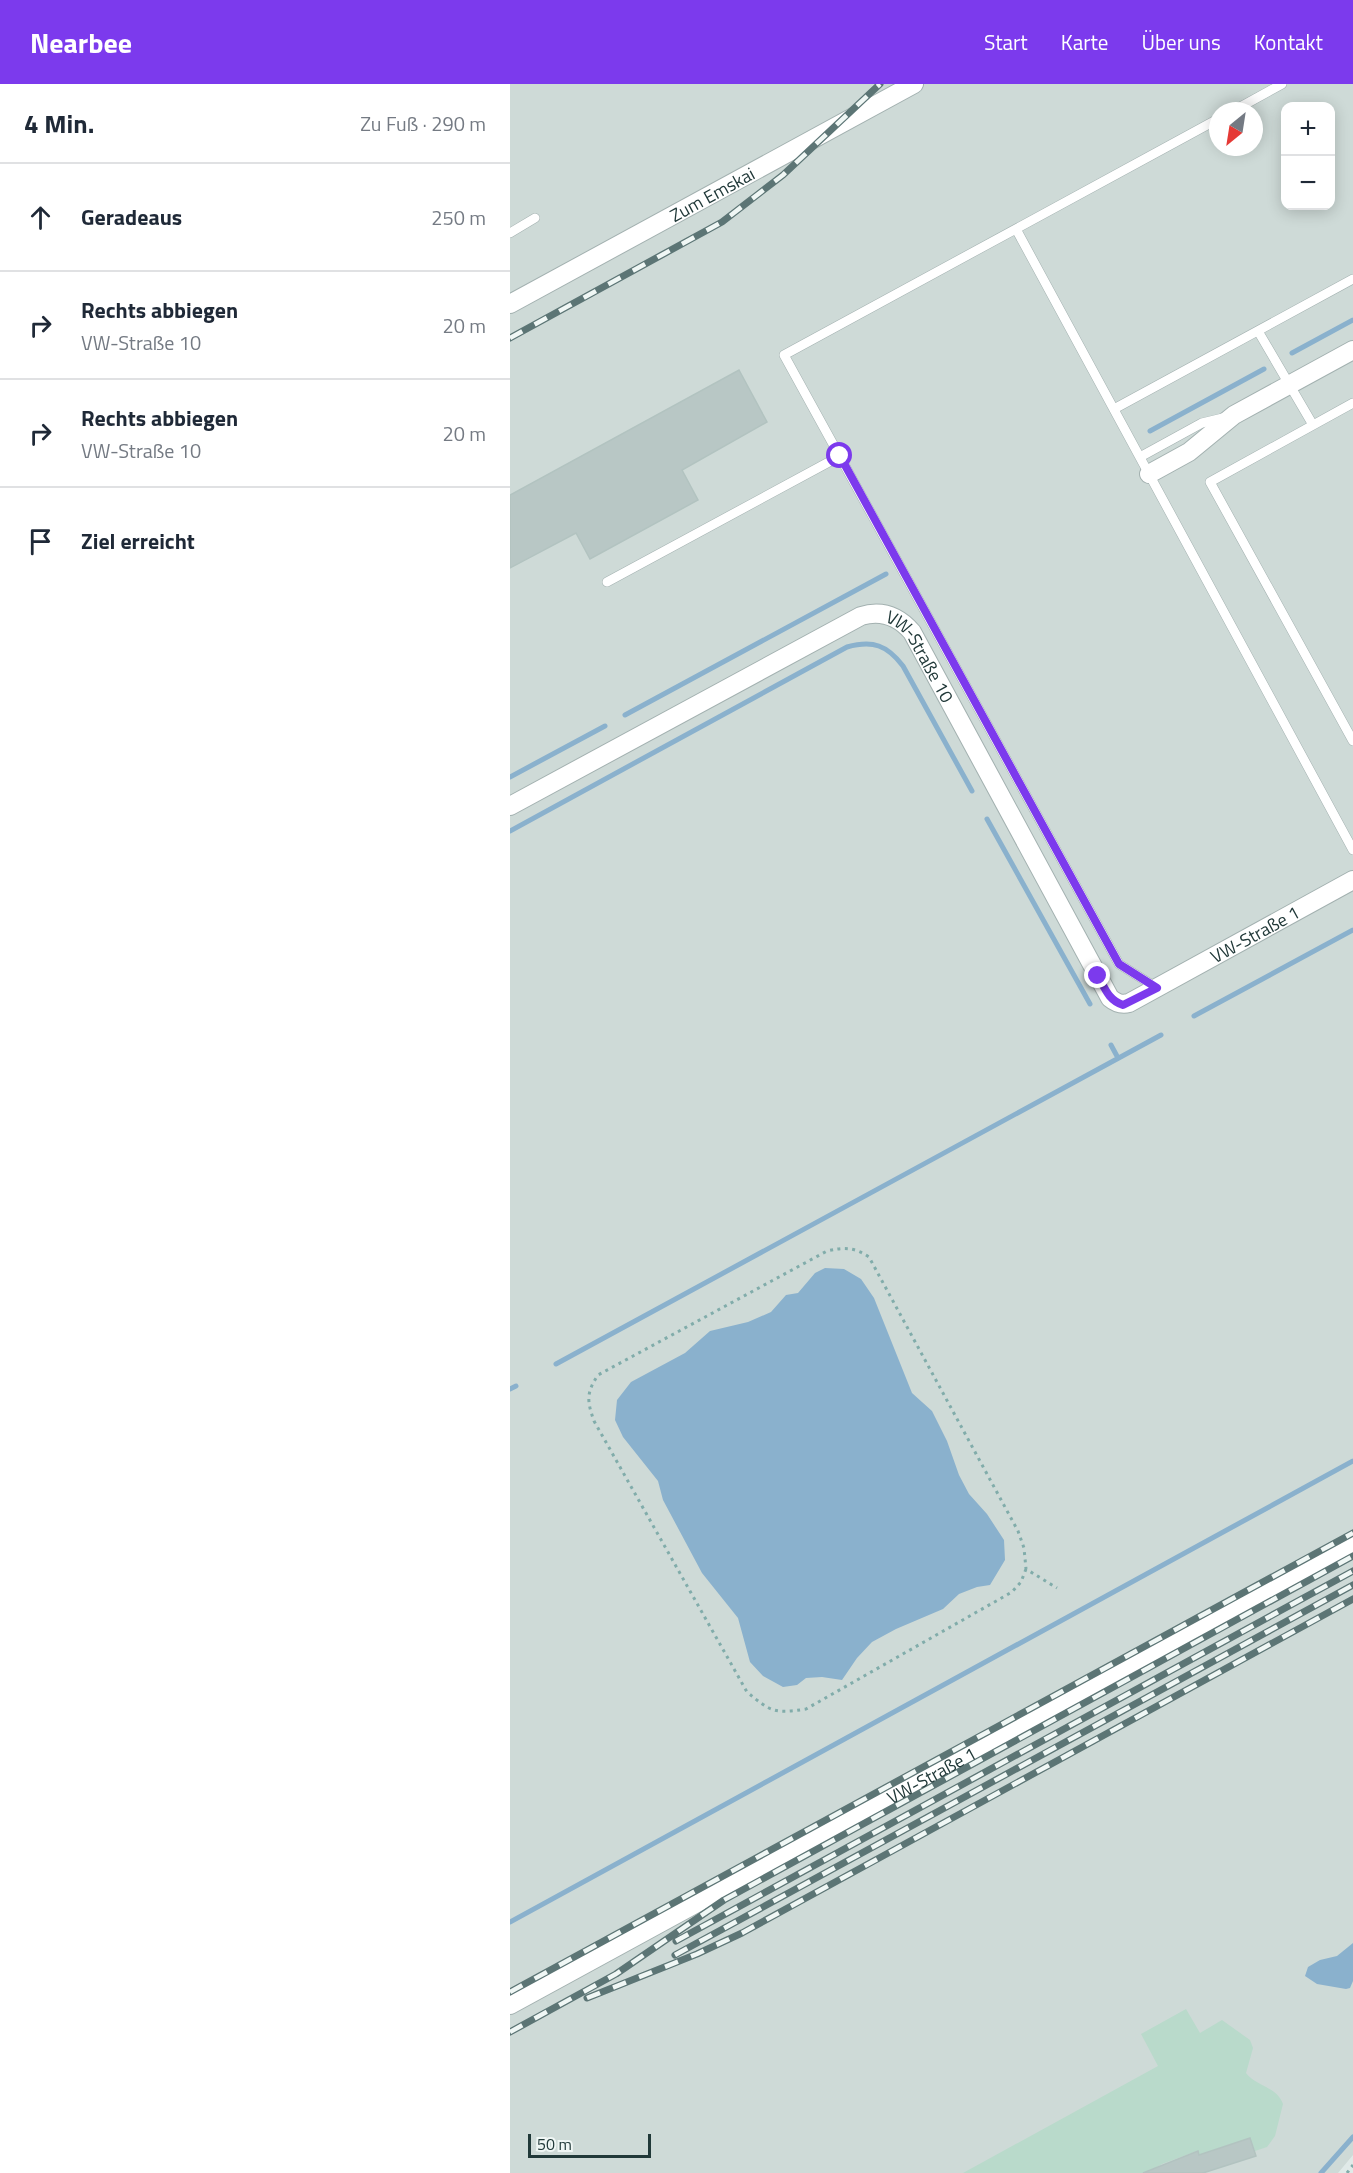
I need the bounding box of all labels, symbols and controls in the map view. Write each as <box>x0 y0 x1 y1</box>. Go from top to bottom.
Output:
text: Nearbee <box>30 21 132 64</box>
text: Start <box>984 26 1028 58</box>
text: Karte <box>1061 26 1108 58</box>
text: Über uns <box>1141 26 1221 58</box>
text: Kontakt <box>1254 26 1323 58</box>
north arrow <box>1209 102 1263 156</box>
map controls <box>1281 102 1335 210</box>
button: + <box>1281 102 1335 156</box>
text: 4 Min. <box>24 104 94 143</box>
text: Zu Fuß · 290 m <box>360 108 486 139</box>
button: − <box>1281 156 1335 210</box>
street label: Zum Emskai <box>665 160 759 228</box>
text: Geradeaus <box>81 200 182 234</box>
icon: ahead <box>24 201 57 234</box>
text: 250 m <box>431 202 486 233</box>
text: Rechts abbiegen <box>81 293 238 327</box>
icon: right <box>24 309 57 342</box>
text: 20 m <box>442 310 486 341</box>
text: VW-Straße 10 <box>81 327 201 358</box>
text: Rechts abbiegen <box>81 401 238 435</box>
icon: right <box>24 417 57 450</box>
text: 20 m <box>442 418 486 449</box>
text: VW-Straße 10 <box>81 435 201 466</box>
route start <box>826 442 852 468</box>
text: Ziel erreicht <box>81 524 195 558</box>
icon: arrive <box>24 525 57 558</box>
street label: VW-Straße 10 <box>882 603 961 707</box>
street label: VW-Straße 1 <box>1205 899 1304 969</box>
route end <box>1084 962 1110 988</box>
street label: VW-Straße 1 <box>882 1740 981 1810</box>
scale bar <box>528 2131 651 2158</box>
text: 50 m <box>537 2132 572 2156</box>

